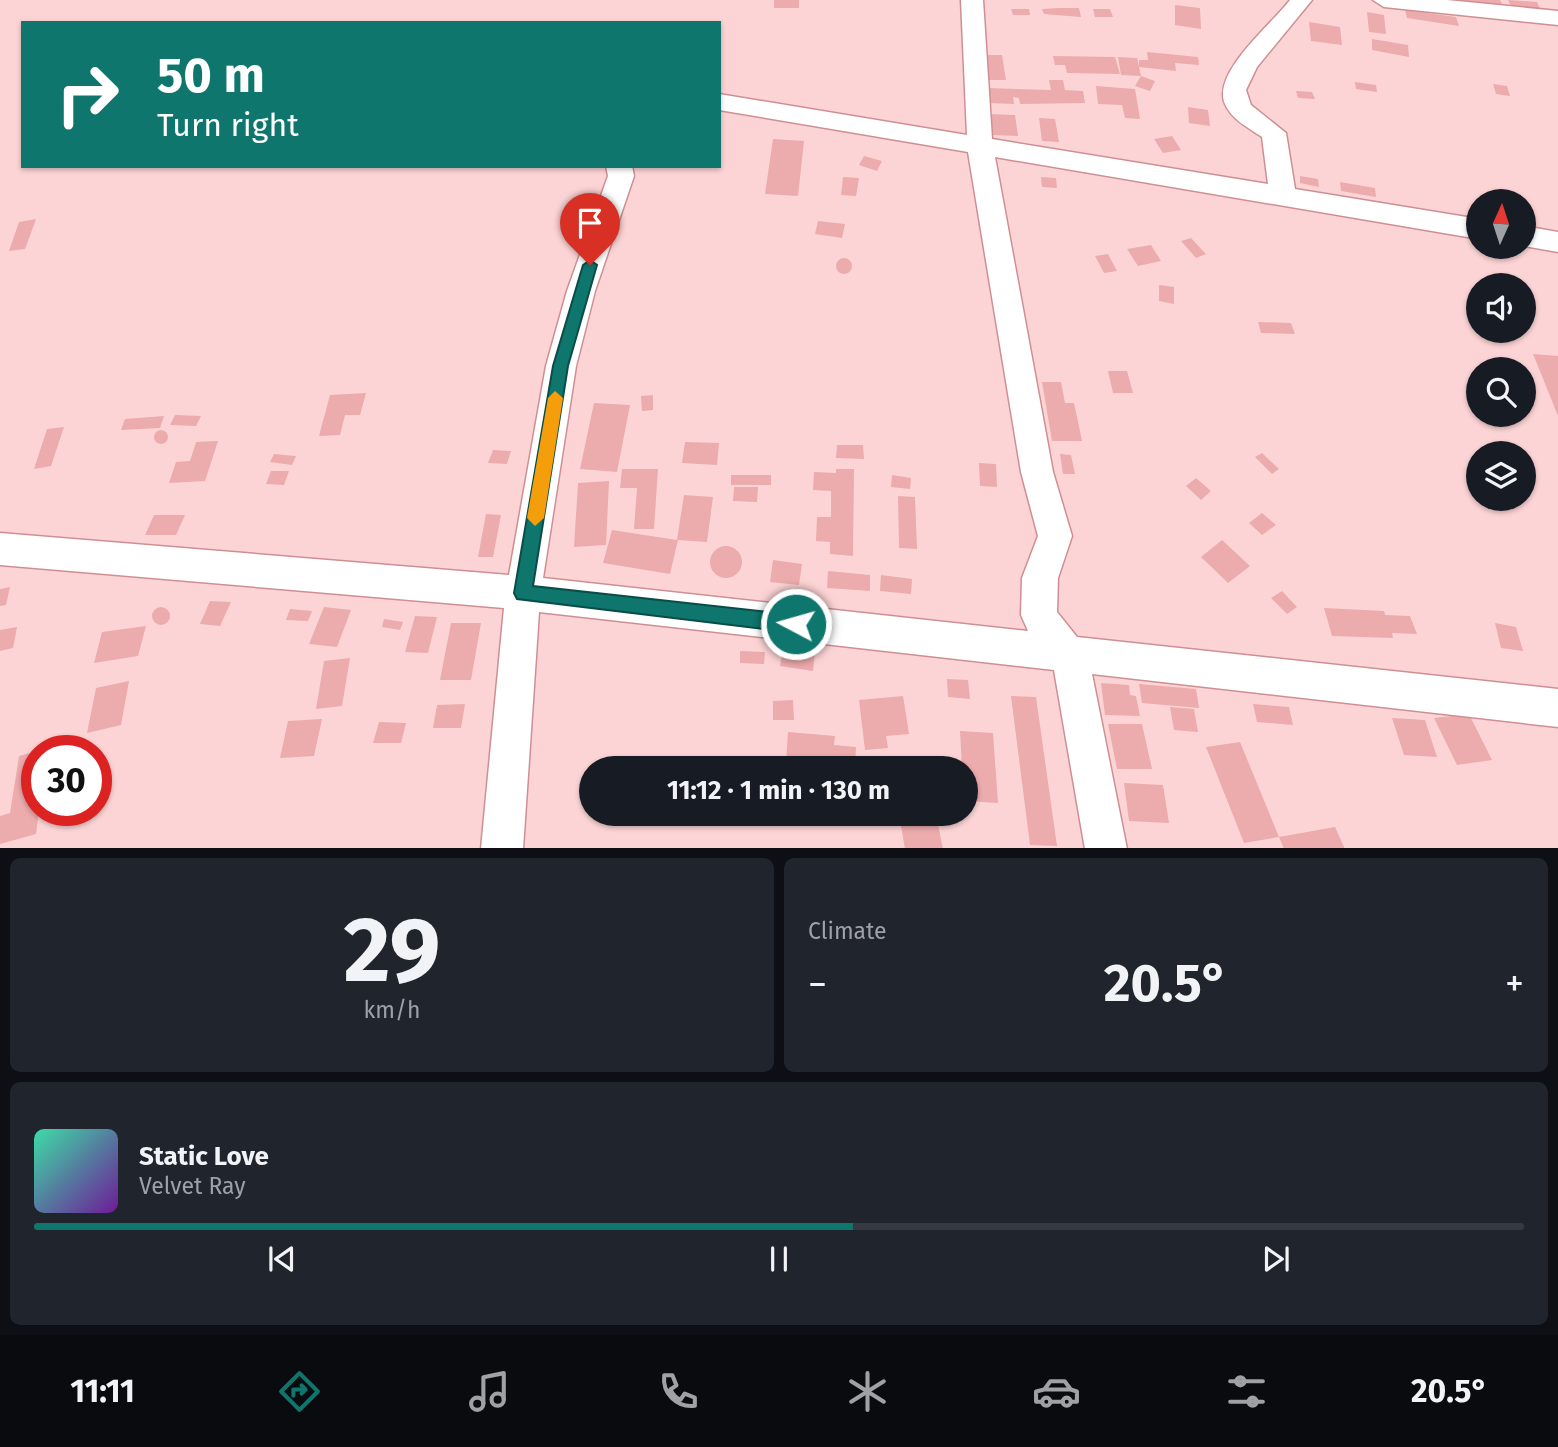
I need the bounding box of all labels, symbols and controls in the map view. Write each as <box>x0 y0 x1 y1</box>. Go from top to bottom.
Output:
text: 50 m <box>157 46 265 105</box>
icon: right <box>42 49 133 140</box>
text: Turn right <box>157 106 299 144</box>
north arrow <box>1466 189 1536 259</box>
map controls <box>1466 189 1536 511</box>
pin <box>560 193 620 265</box>
icon: arrive <box>571 204 609 242</box>
button: sound <box>1466 273 1536 343</box>
button: search <box>1466 357 1536 427</box>
button: layers <box>1466 441 1536 511</box>
position arrow <box>759 587 833 661</box>
speed limit sign: 30 <box>21 735 112 826</box>
text: 11:12 · 1 min · 130 m <box>667 775 890 806</box>
text: 29 <box>343 896 441 1005</box>
text: Climate <box>808 917 887 945</box>
text: 20.5° <box>1104 952 1228 1015</box>
text: − <box>808 961 827 1007</box>
text: + <box>1505 961 1524 1007</box>
text: km/h <box>364 996 420 1024</box>
text: Static Love <box>139 1141 269 1172</box>
text: Velvet Ray <box>139 1172 246 1200</box>
icon: previous <box>263 1240 301 1278</box>
icon: pause <box>760 1240 798 1278</box>
icon: next <box>1257 1240 1295 1278</box>
icon: directions <box>275 1367 324 1416</box>
icon: music <box>465 1367 514 1416</box>
icon: phone <box>654 1367 703 1416</box>
icon: climate <box>843 1367 892 1416</box>
icon: car <box>1032 1367 1081 1416</box>
icon: filters <box>1222 1367 1271 1416</box>
text: 11:11 <box>70 1372 135 1410</box>
text: 20.5° <box>1411 1372 1488 1410</box>

